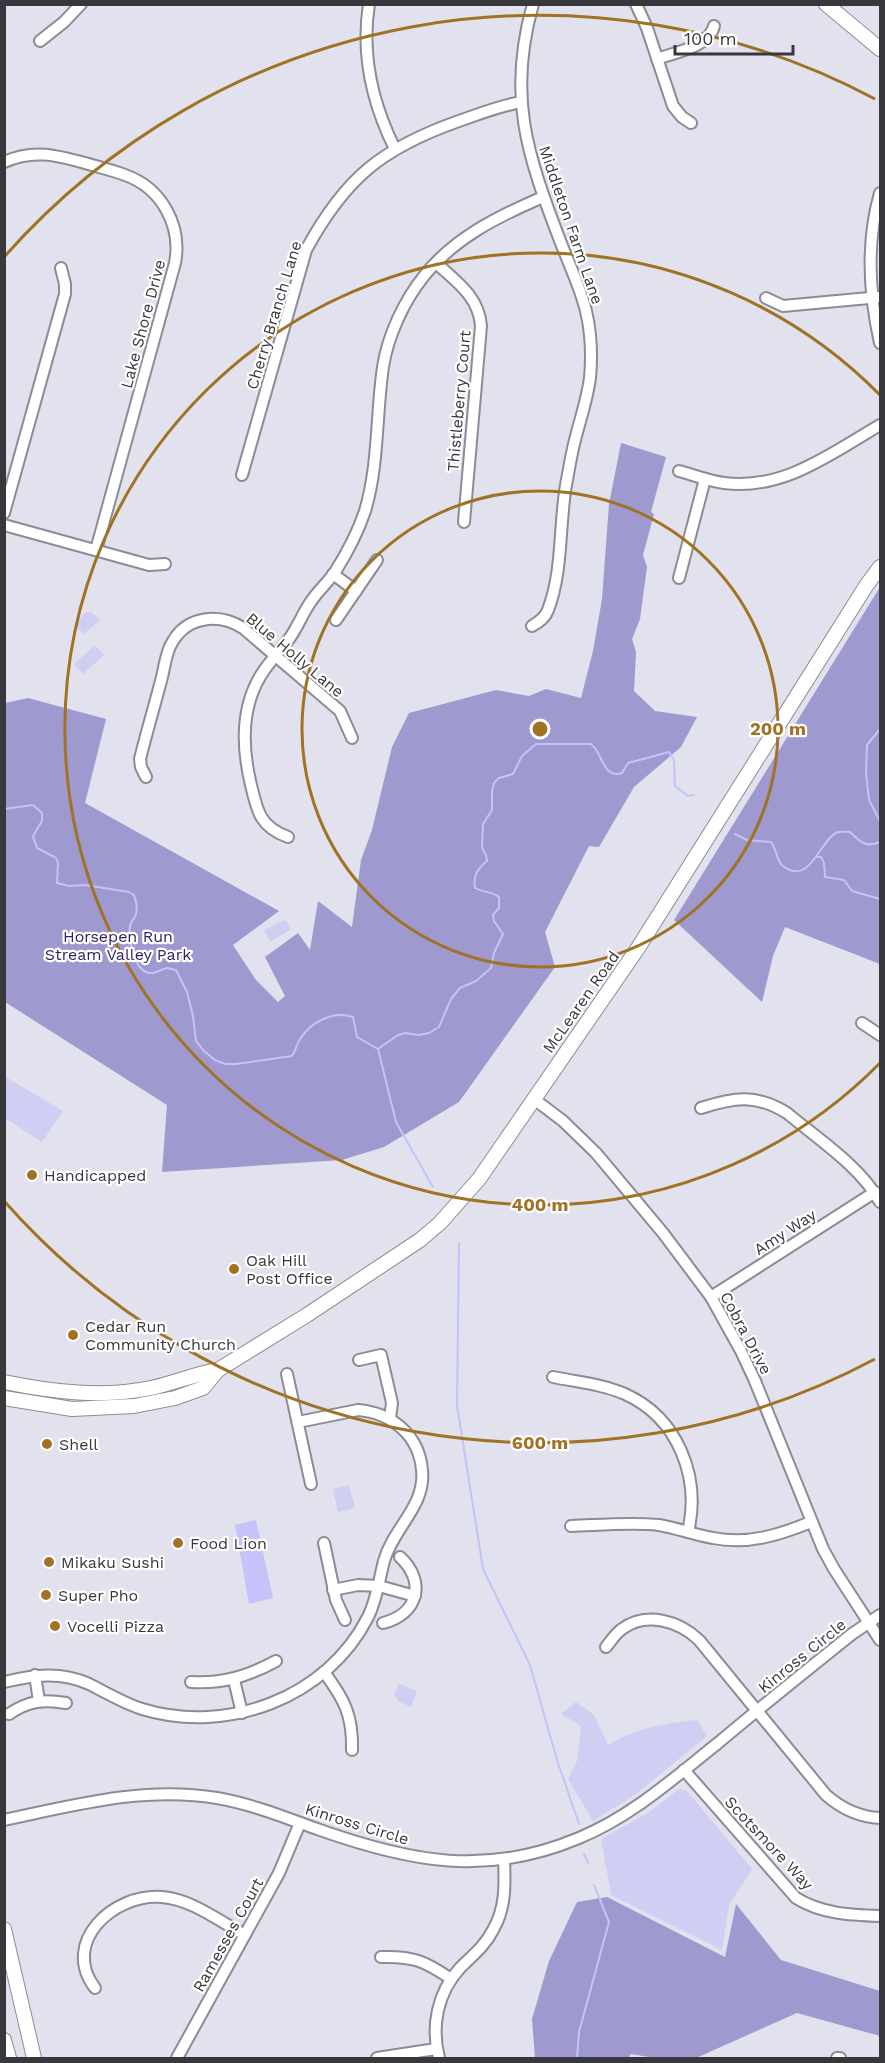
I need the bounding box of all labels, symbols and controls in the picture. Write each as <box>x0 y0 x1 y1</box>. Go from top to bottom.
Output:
scale bar <box>675 18 794 56</box>
text: 100 m <box>684 28 737 49</box>
street label: Middleton Farm Lane <box>535 143 607 307</box>
street label: Cherry Branch Lane <box>242 238 306 392</box>
street label: Lake Shore Drive <box>117 257 169 391</box>
street label: Thistleberry Court <box>443 329 475 472</box>
street label: Blue Holly Lane <box>242 609 348 701</box>
text: 200 m <box>750 718 806 739</box>
centre of rings <box>530 719 550 739</box>
park label: Horsepen Run Stream Valley Park <box>45 927 191 964</box>
street label: McLearen Road <box>539 947 623 1057</box>
place label: Handicapped <box>44 1166 146 1185</box>
marker: Handicapped <box>25 1168 39 1182</box>
text: 400 m <box>512 1194 568 1215</box>
street label: Amy Way <box>750 1205 820 1259</box>
place label: Oak Hill Post Office <box>246 1251 333 1288</box>
marker: Oak Hill Post Office <box>227 1262 241 1276</box>
street label: Cobra Drive <box>716 1288 776 1378</box>
place label: Cedar Run Community Church <box>85 1317 236 1354</box>
marker: Cedar Run Community Church <box>66 1328 80 1342</box>
text: 600 m <box>512 1432 568 1453</box>
place label: Shell <box>59 1435 98 1454</box>
marker: Shell <box>40 1437 54 1451</box>
place label: Food Lion <box>190 1534 267 1553</box>
marker: Food Lion <box>171 1536 185 1550</box>
place label: Mikaku Sushi <box>61 1553 164 1572</box>
marker: Mikaku Sushi <box>42 1555 56 1569</box>
place label: Super Pho <box>58 1586 138 1605</box>
marker: Super Pho <box>39 1588 53 1602</box>
street label: Kinross Circle <box>754 1615 850 1697</box>
place label: Vocelli Pizza <box>67 1617 164 1636</box>
marker: Vocelli Pizza <box>48 1619 62 1633</box>
street label: Scotsmore Way <box>721 1792 818 1894</box>
street label: Kinross Circle <box>303 1799 411 1849</box>
street label: Ramesses Court <box>189 1874 267 1995</box>

